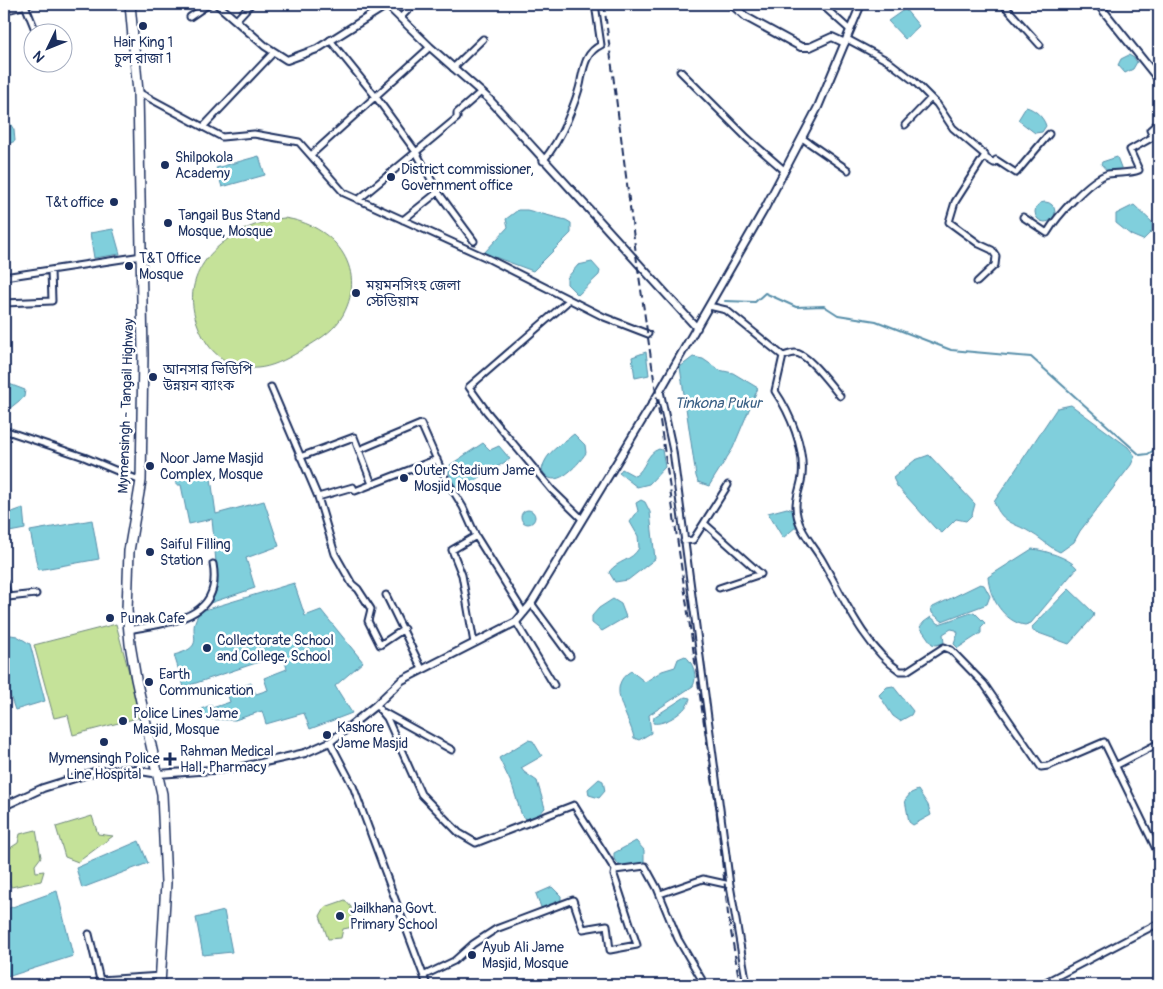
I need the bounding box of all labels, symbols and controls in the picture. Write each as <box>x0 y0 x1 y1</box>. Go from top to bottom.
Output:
marker: Hair King 1 চুল রাজা 1 <box>137 20 149 32</box>
north arrow <box>22 22 72 72</box>
place label: Hair King 1 চুল রাজা 1 <box>113 34 173 67</box>
text: N <box>29 47 48 66</box>
place label: Shilpokola Academy <box>175 149 233 182</box>
marker: Shilpokola Academy <box>159 159 171 171</box>
place label: District commissioner, Government office <box>401 161 534 194</box>
marker: District commissioner, Government office <box>385 171 397 183</box>
place label: T&t office <box>46 194 104 211</box>
marker: T&t office <box>108 196 120 208</box>
place label: Tangail Bus Stand Mosque, Mosque <box>178 207 280 240</box>
marker: Tangail Bus Stand Mosque, Mosque <box>162 217 174 229</box>
place label: T&T Office Mosque <box>139 250 201 283</box>
marker: T&T Office Mosque <box>123 260 135 272</box>
place label: ময়মনসিংহ জেলা স্টেডিয়াম <box>365 277 461 310</box>
marker: ময়মনসিংহ জেলা স্টেডিয়াম <box>350 287 362 299</box>
street label: Mymensingh - Tangail Highway <box>114 318 138 494</box>
place label: আনসার ভিডিপি উন্নয়ন ব্যাংক <box>162 361 253 394</box>
marker: আনসার ভিডিপি উন্নয়ন ব্যাংক <box>147 371 159 383</box>
water label: Tinkona Pukur <box>674 394 763 413</box>
place label: Noor Jame Masjid Complex, Mosque <box>160 450 264 483</box>
marker: Noor Jame Masjid Complex, Mosque <box>144 460 156 472</box>
place label: Outer Stadium Jame Mosjid, Mosque <box>414 462 535 495</box>
marker: Outer Stadium Jame Mosjid, Mosque <box>398 472 410 484</box>
place label: Saiful Filling Station <box>160 536 231 569</box>
marker: Saiful Filling Station <box>144 546 156 558</box>
place label: Punak Cafe <box>120 610 185 627</box>
marker: Punak Cafe <box>104 612 116 624</box>
place label: Collectorate School and College, School <box>217 632 334 665</box>
marker: Collectorate School and College, School <box>201 642 213 654</box>
place label: Earth Communication <box>159 666 254 699</box>
marker: Earth Communication <box>143 676 155 688</box>
place label: Police Lines Jame Masjid, Mosque <box>133 705 238 738</box>
marker: Police Lines Jame Masjid, Mosque <box>117 715 129 727</box>
place label: Kashore Jame Masjid <box>337 719 408 752</box>
marker: Kashore Jame Masjid <box>321 729 333 741</box>
marker: Mymensingh Police Line Hospital <box>98 736 110 748</box>
place label: Rahman Medical Hall, Pharmacy <box>180 743 274 776</box>
place label: Mymensingh Police Line Hospital <box>48 750 160 783</box>
marker: Rahman Medical Hall, Pharmacy <box>164 753 176 765</box>
place label: Jailkhana Govt. Primary School <box>350 900 438 933</box>
marker: Jailkhana Govt. Primary School <box>334 910 346 922</box>
place label: Ayub Ali Jame Masjid, Mosque <box>482 939 568 972</box>
marker: Ayub Ali Jame Masjid, Mosque <box>466 949 478 961</box>

